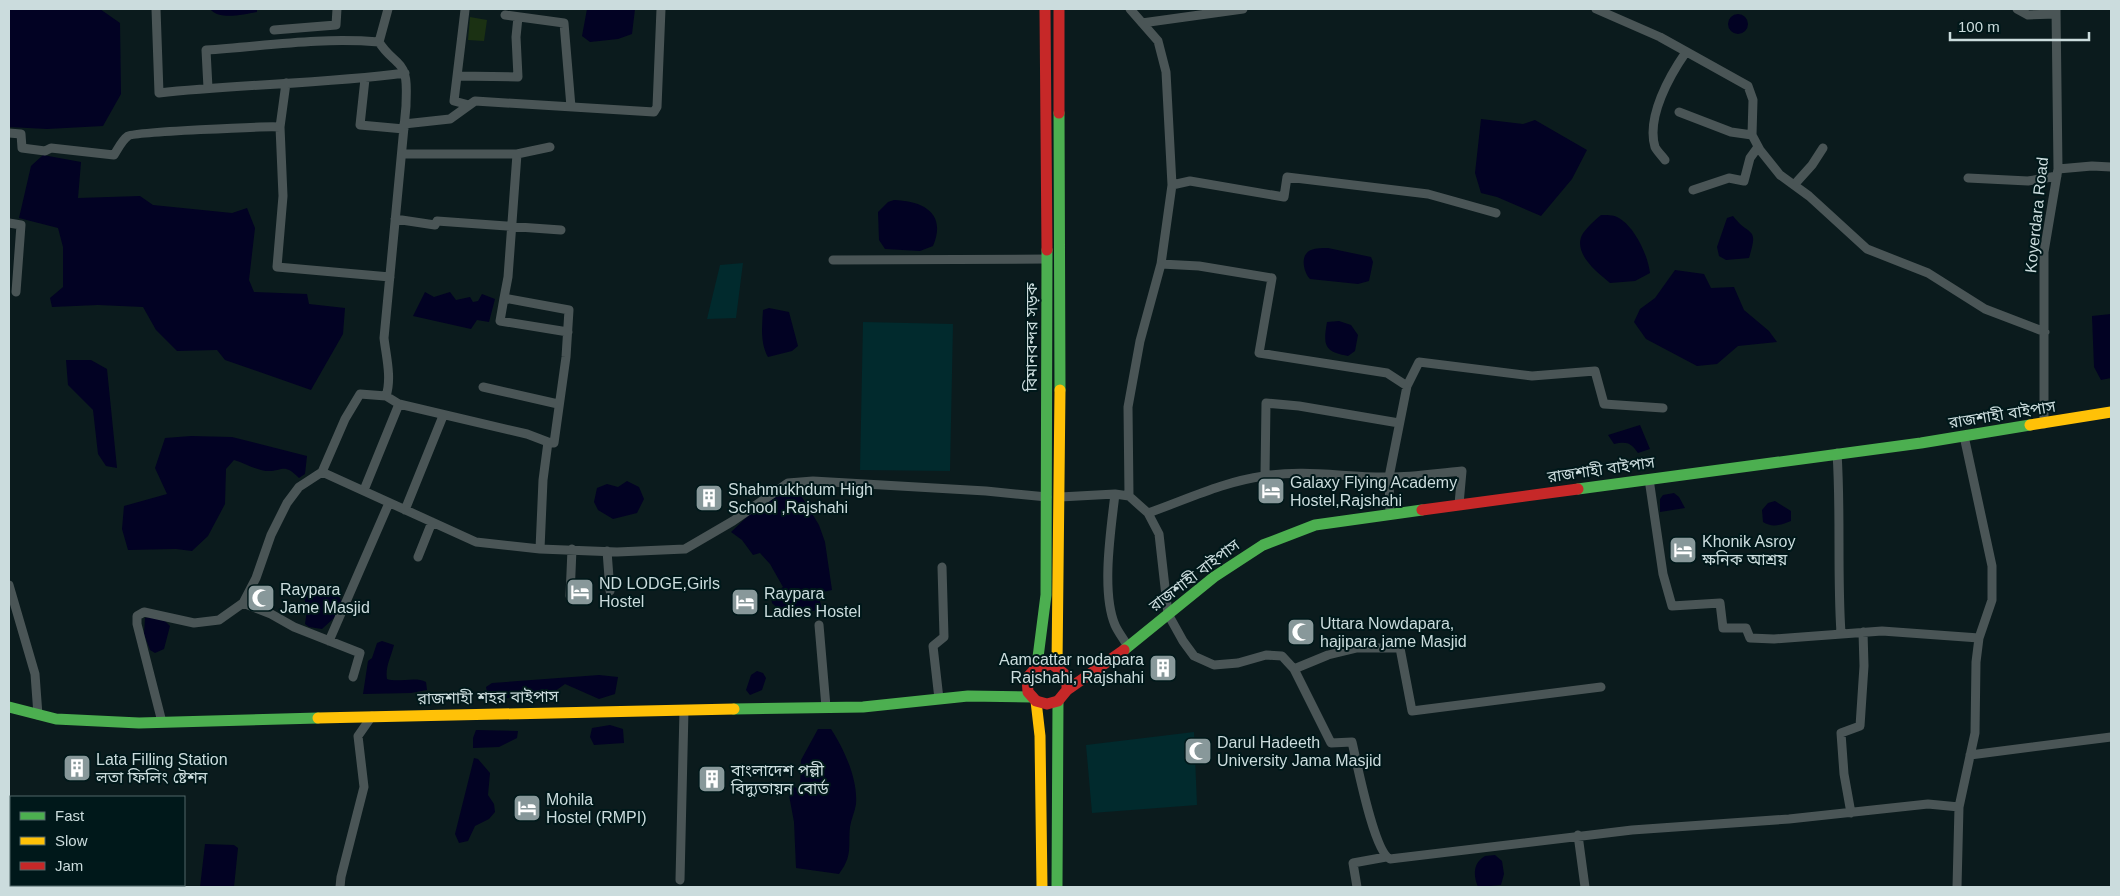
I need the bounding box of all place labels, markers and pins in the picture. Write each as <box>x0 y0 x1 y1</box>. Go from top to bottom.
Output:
place label: Galaxy Flying Academy Hostel,Rajshahi <box>1290 474 1457 509</box>
hotel icon: Galaxy Flying Academy Hostel,Rajshahi <box>1256 476 1286 506</box>
place label: Shahmukhdum High School ,Rajshahi <box>728 481 873 516</box>
building icon: Shahmukhdum High School ,Rajshahi <box>694 483 724 513</box>
place label: Khonik Asroy ক্ষনিক আশ্রয় <box>1701 533 1795 568</box>
hotel icon: Khonik Asroy ক্ষনিক আশ্রয় <box>1668 535 1698 565</box>
place label: ND LODGE,Girls Hostel <box>599 575 720 610</box>
hotel icon: ND LODGE,Girls Hostel <box>565 577 595 607</box>
place label: Raypara Jame Masjid <box>280 581 370 616</box>
mosque icon: Raypara Jame Masjid <box>246 583 276 613</box>
place label: Raypara Ladies Hostel <box>764 585 861 620</box>
hotel icon: Raypara Ladies Hostel <box>730 587 760 617</box>
place label: Uttara Nowdapara, hajipara jame Masjid <box>1320 615 1467 650</box>
mosque icon: Uttara Nowdapara, hajipara jame Masjid <box>1286 617 1316 647</box>
place label: Aamcattar nodapara Rajshahi, Rajshahi <box>999 651 1144 686</box>
building icon: Aamcattar nodapara Rajshahi, Rajshahi <box>1148 653 1178 683</box>
place label: Darul Hadeeth University Jama Masjid <box>1217 734 1381 769</box>
mosque icon: Darul Hadeeth University Jama Masjid <box>1183 736 1213 766</box>
place label: Lata Filling Station লতা ফিলিং ষ্টেশন <box>95 751 228 786</box>
building icon: Lata Filling Station লতা ফিলিং ষ্টেশন <box>62 753 92 783</box>
place label: বাংলাদেশ পল্লী বিদ্যুতায়ন বোর্ড <box>730 761 829 797</box>
building icon: বাংলাদেশ পল্লী বিদ্যুতায়ন বোর্ড <box>697 764 727 794</box>
place label: Mohila Hostel (RMPI) <box>546 791 646 826</box>
hotel icon: Mohila Hostel (RMPI) <box>512 793 542 823</box>

